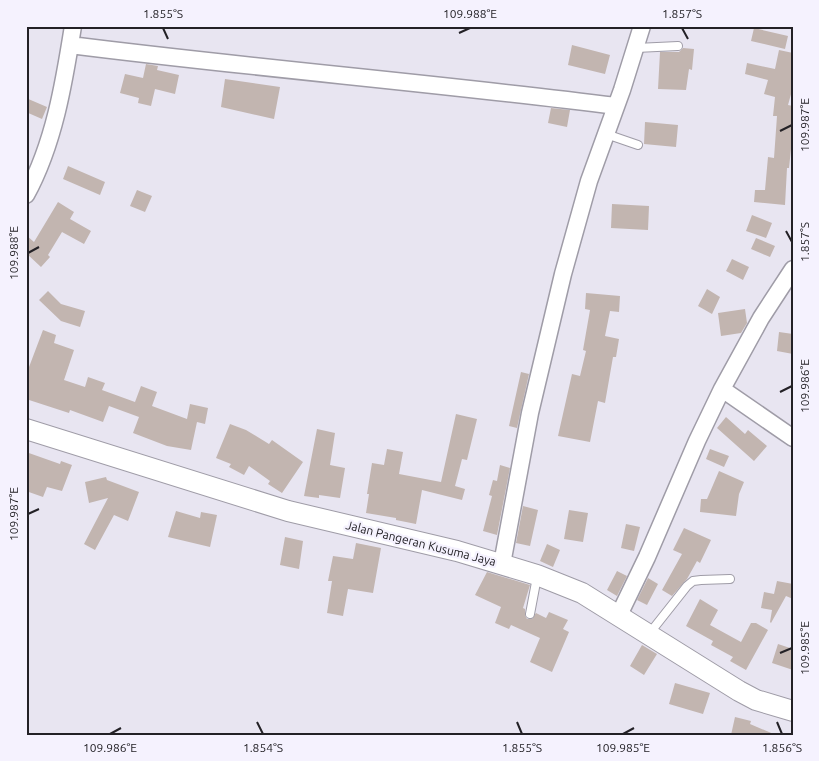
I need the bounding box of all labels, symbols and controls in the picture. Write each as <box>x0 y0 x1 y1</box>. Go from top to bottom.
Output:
text: 1.855°S <box>143 7 183 20</box>
text: 109.988°E <box>443 7 497 20</box>
text: 1.857°S <box>662 7 702 20</box>
text: 109.987°E <box>798 98 811 152</box>
text: 1.857°S <box>798 222 811 262</box>
text: 109.988°E <box>7 226 20 280</box>
text: 109.986°E <box>798 359 811 413</box>
text: 109.987°E <box>7 487 20 541</box>
street label: Jalan Pangeran Kusuma Jaya <box>345 518 497 568</box>
text: 109.985°E <box>798 621 811 675</box>
text: 109.986°E <box>83 741 137 754</box>
text: 1.854°S <box>243 741 283 754</box>
text: 1.855°S <box>502 741 542 754</box>
text: 109.985°E <box>596 741 650 754</box>
text: 1.856°S <box>762 741 802 754</box>

